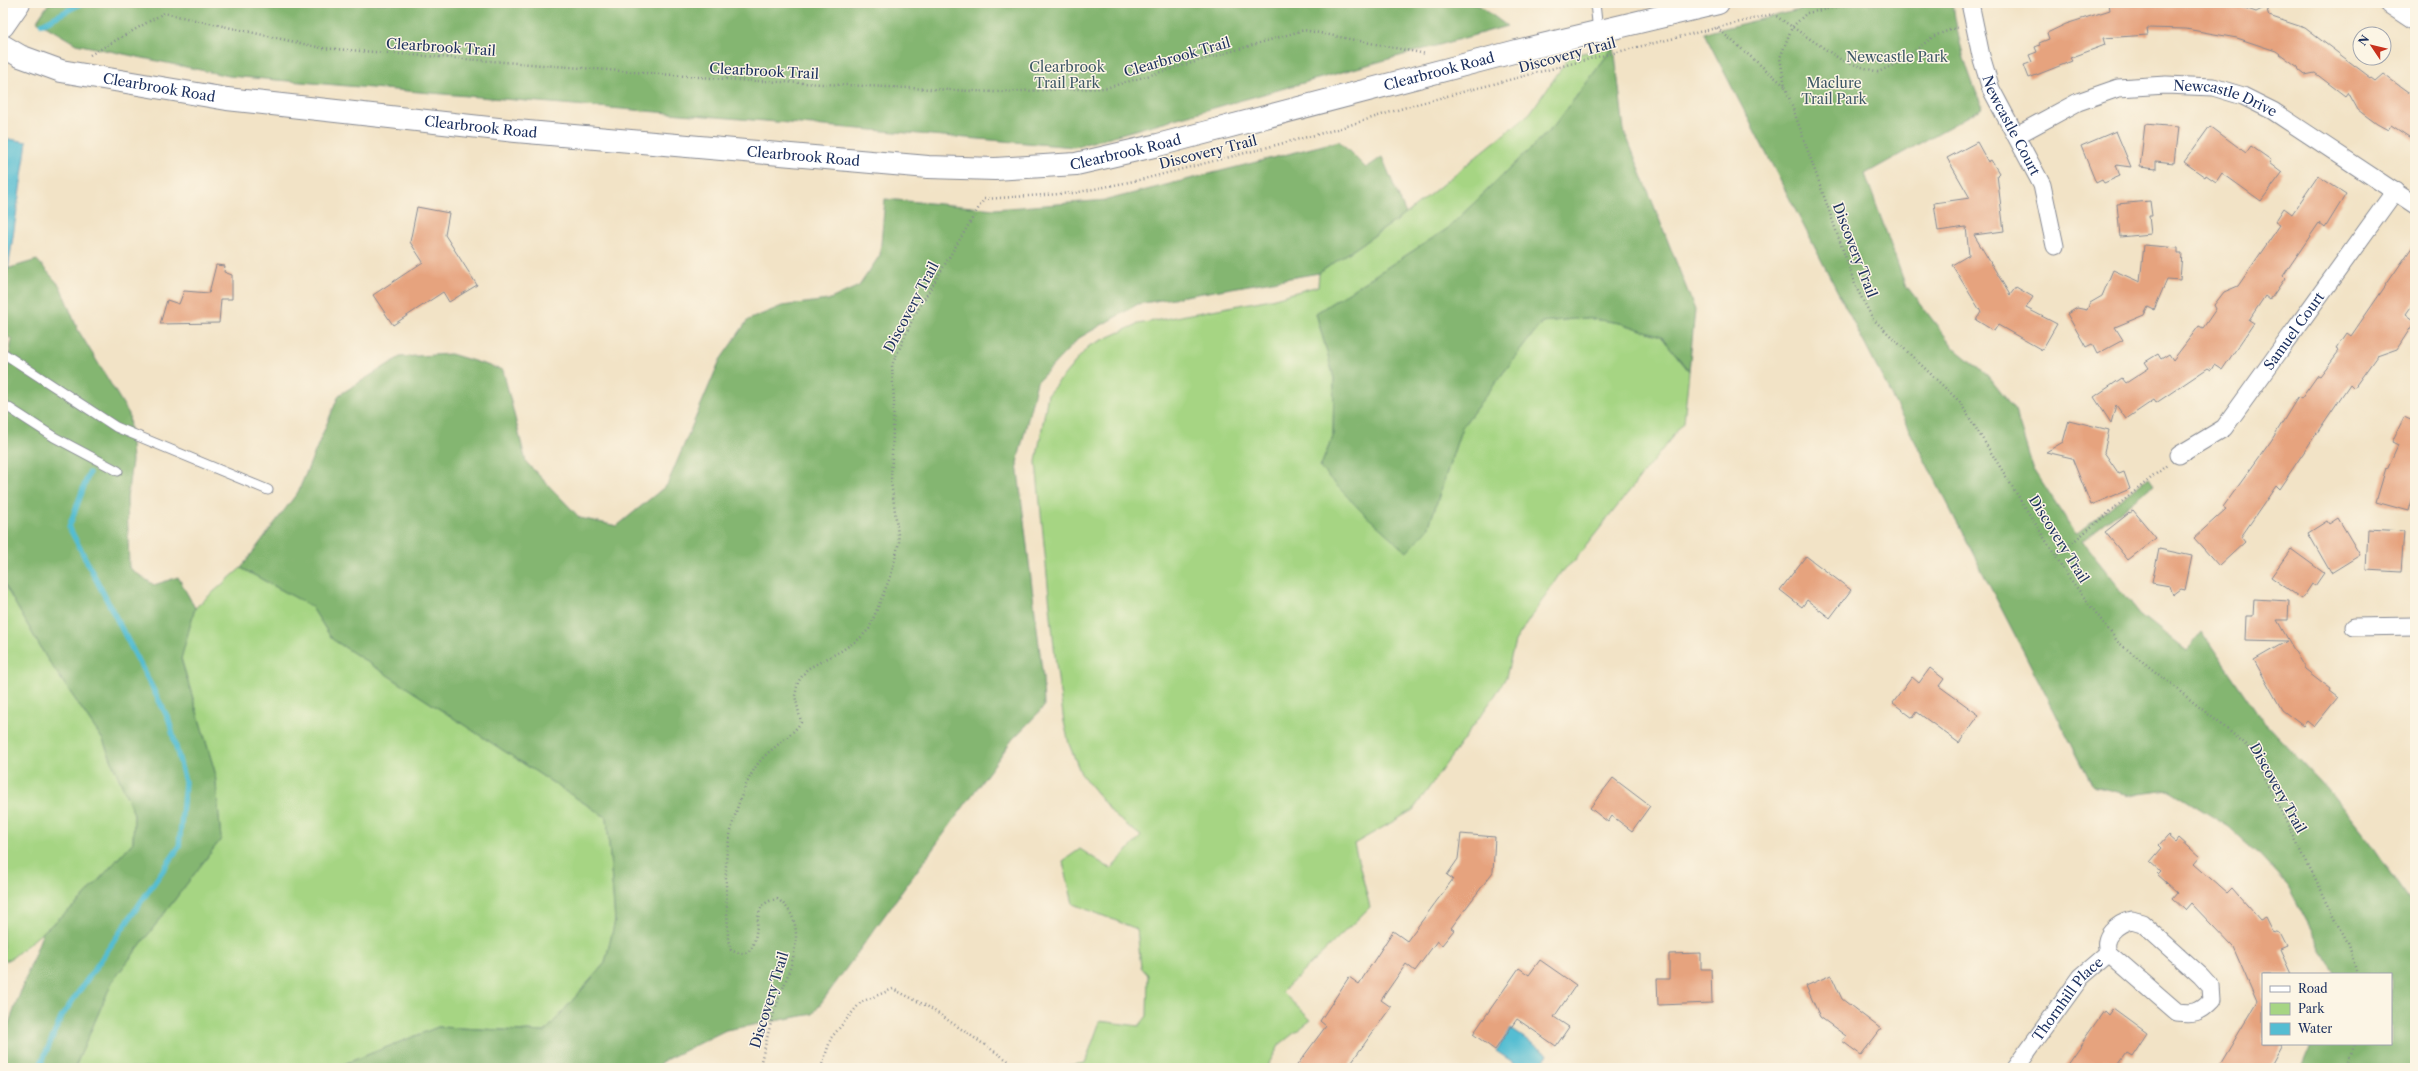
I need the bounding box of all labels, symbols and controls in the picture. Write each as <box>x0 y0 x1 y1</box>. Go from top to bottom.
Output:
north arrow <box>2352 26 2392 66</box>
text: N <box>2355 32 2373 48</box>
street label: Clearbrook Trail <box>1122 33 1232 81</box>
street label: Discovery Trail <box>1516 33 1618 77</box>
street label: Clearbrook Trail <box>386 34 496 60</box>
street label: Clearbrook Road <box>1382 48 1497 95</box>
park label: Newcastle Park <box>1846 48 1949 66</box>
park label: Clearbrook Trail Park <box>1029 58 1106 92</box>
street label: Clearbrook Trail <box>709 59 819 83</box>
street label: Clearbrook Road <box>102 69 217 106</box>
street label: Newcastle Court <box>1978 73 2044 179</box>
park label: Maclure Trail Park <box>1801 74 1868 108</box>
street label: Newcastle Drive <box>2173 76 2280 121</box>
street label: Clearbrook Road <box>423 112 539 142</box>
street label: Clearbrook Road <box>1069 130 1183 173</box>
street label: Discovery Trail <box>1157 131 1259 173</box>
street label: Clearbrook Road <box>746 142 861 170</box>
street label: Discovery Trail <box>1829 200 1881 300</box>
street label: Discovery Trail <box>880 259 942 355</box>
street label: Samuel Court <box>2260 288 2328 374</box>
street label: Discovery Trail <box>2025 492 2093 586</box>
street label: Discovery Trail <box>2246 740 2310 836</box>
street label: Discovery Trail <box>746 949 792 1051</box>
street label: Thornhill Place <box>2028 953 2107 1045</box>
legend <box>2262 973 2392 1045</box>
text: Road <box>2298 981 2328 996</box>
text: Park <box>2298 1001 2325 1016</box>
text: Water <box>2297 1021 2332 1036</box>

